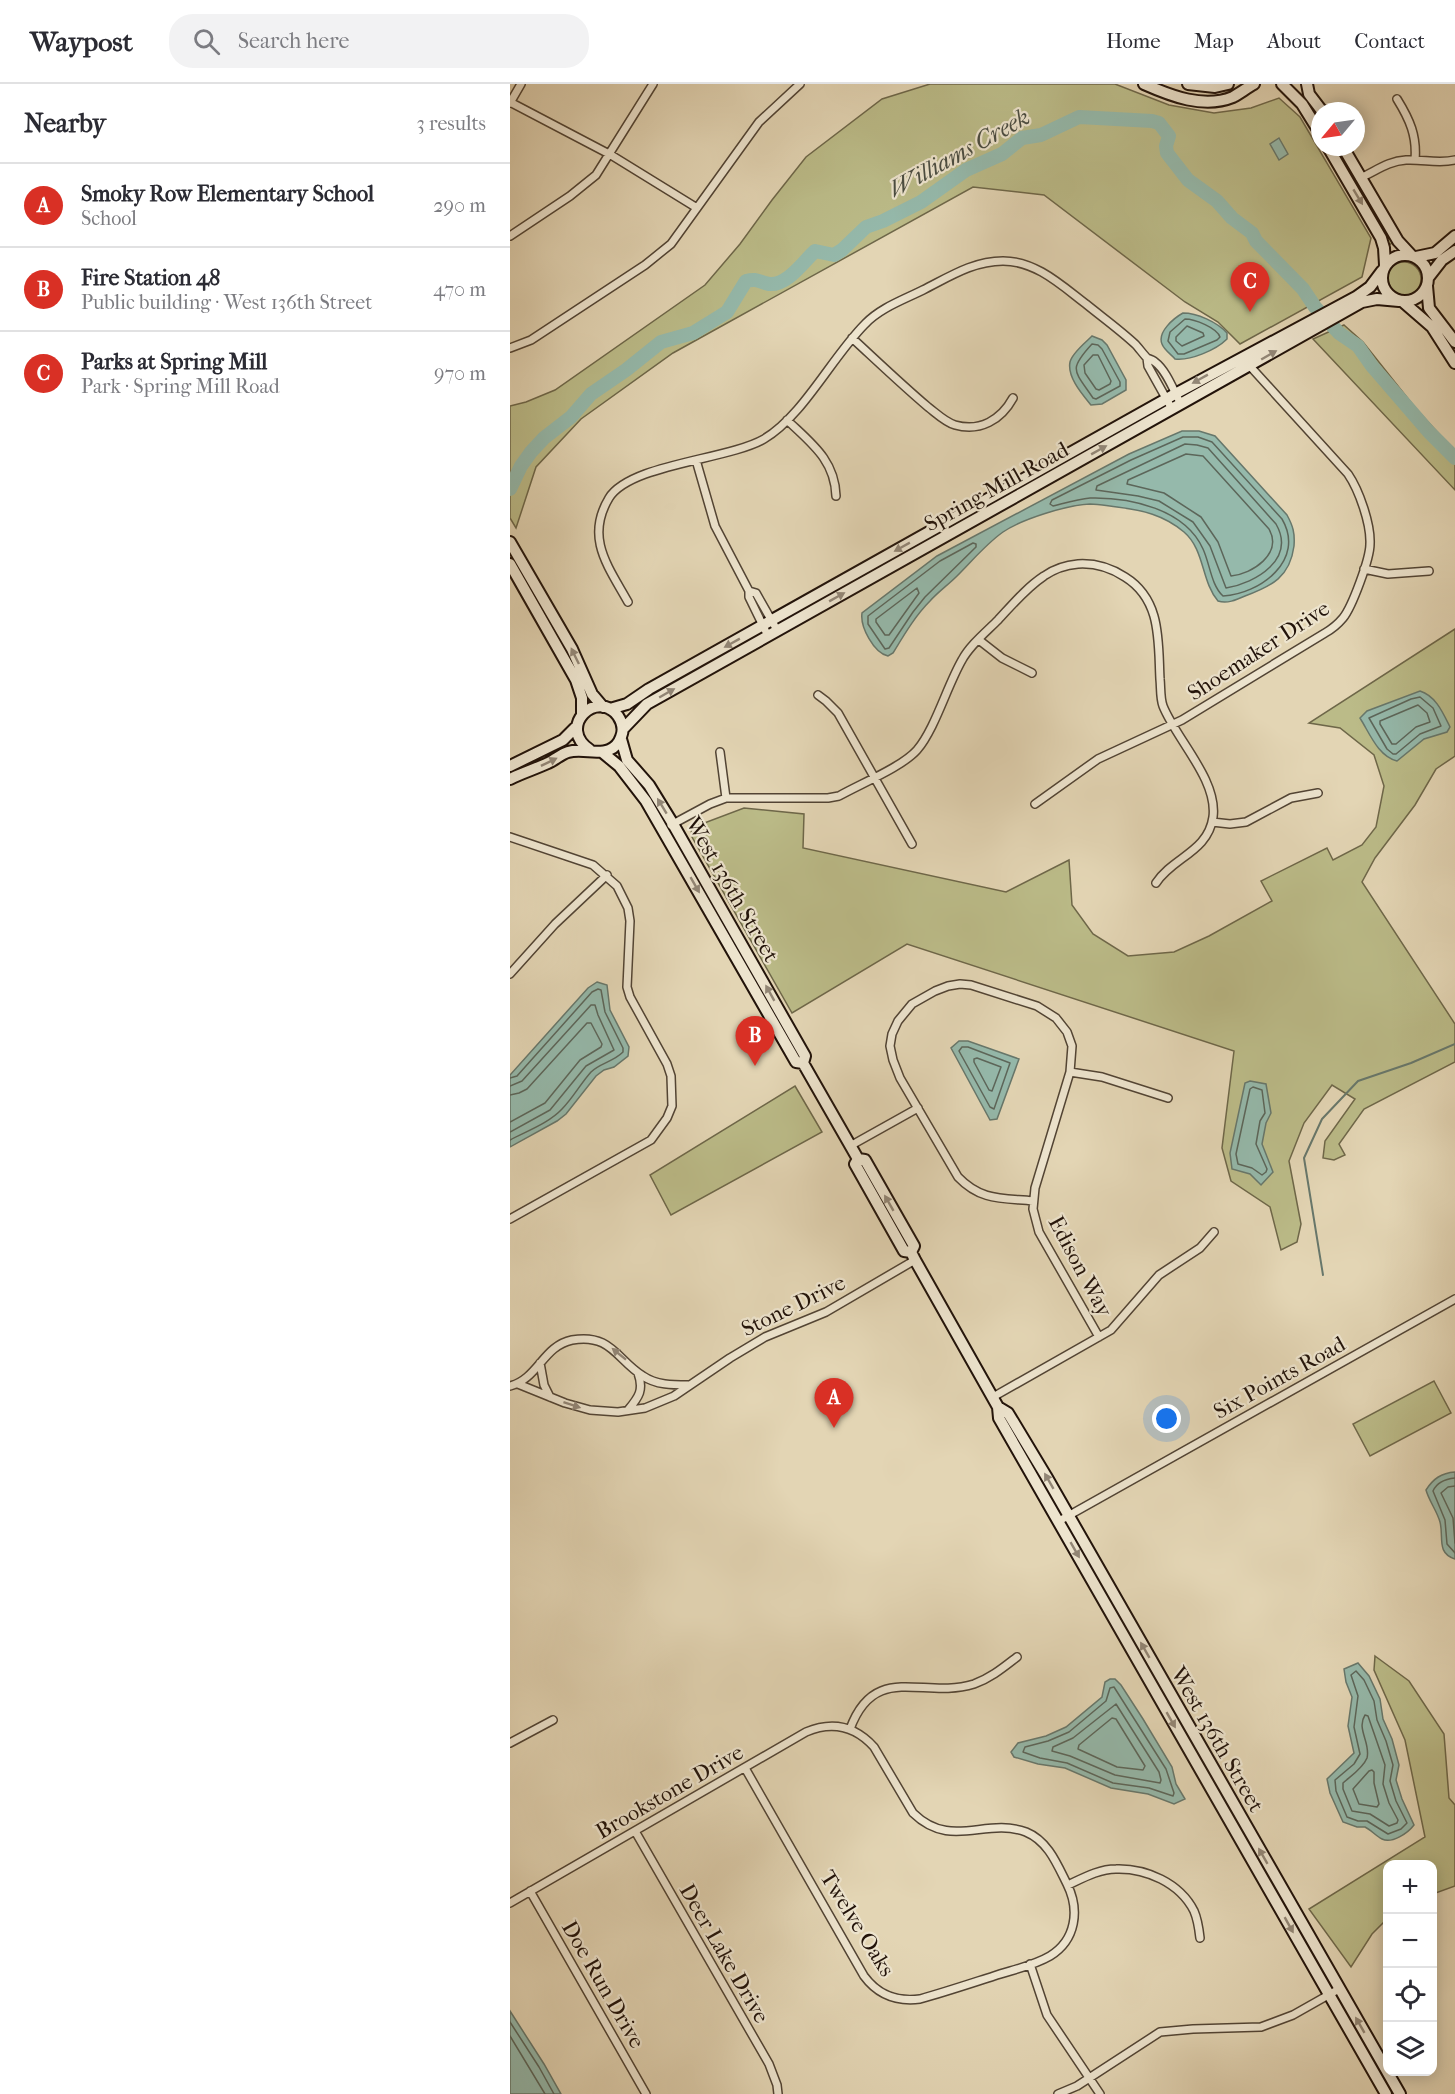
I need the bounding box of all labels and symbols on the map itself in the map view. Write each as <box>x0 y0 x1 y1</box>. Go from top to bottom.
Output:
north arrow <box>1311 102 1365 156</box>
water label: Williams Creek <box>884 103 1034 203</box>
one-way arrow <box>1352 189 1363 205</box>
pin: C <box>1230 262 1270 312</box>
one-way arrow <box>1261 349 1277 360</box>
one-way arrow <box>1192 374 1209 384</box>
street label: Spring Mill Road <box>920 436 1074 537</box>
one-way arrow <box>1091 445 1108 455</box>
one-way arrow <box>894 542 911 552</box>
one-way arrow <box>829 592 846 602</box>
street label: Shoemaker Drive <box>1183 595 1334 706</box>
one-way arrow <box>723 638 740 648</box>
one-way arrow <box>570 647 580 664</box>
one-way arrow <box>659 687 675 698</box>
one-way arrow <box>541 757 558 766</box>
one-way arrow <box>657 798 668 814</box>
street label: West 136th Street <box>680 811 784 967</box>
one-way arrow <box>690 877 700 894</box>
one-way arrow <box>765 984 775 1001</box>
pin: B <box>736 1016 774 1066</box>
one-way arrow <box>885 1194 895 1211</box>
street label: Edison Way <box>1043 1212 1118 1322</box>
street label: Stone Drive <box>737 1270 850 1342</box>
street label: Six Points Road <box>1209 1330 1351 1425</box>
one-way arrow <box>611 1348 627 1361</box>
pin: A <box>814 1378 854 1428</box>
one-way arrow <box>563 1401 581 1411</box>
your location <box>1152 1404 1181 1433</box>
one-way arrow <box>1043 1473 1054 1489</box>
one-way arrow <box>1070 1542 1080 1559</box>
one-way arrow <box>1140 1641 1150 1658</box>
street label: West 136th Street <box>1165 1661 1269 1817</box>
one-way arrow <box>1166 1711 1176 1728</box>
street label: Brookstone Drive <box>591 1739 748 1845</box>
one-way arrow <box>1258 1847 1268 1864</box>
street label: Twelve Oaks <box>814 1866 900 1981</box>
street label: Deer Lake Drive <box>674 1879 775 2028</box>
street label: Doe Run Drive <box>556 1916 650 2053</box>
one-way arrow <box>1284 1917 1294 1934</box>
one-way arrow <box>1355 2016 1365 2033</box>

